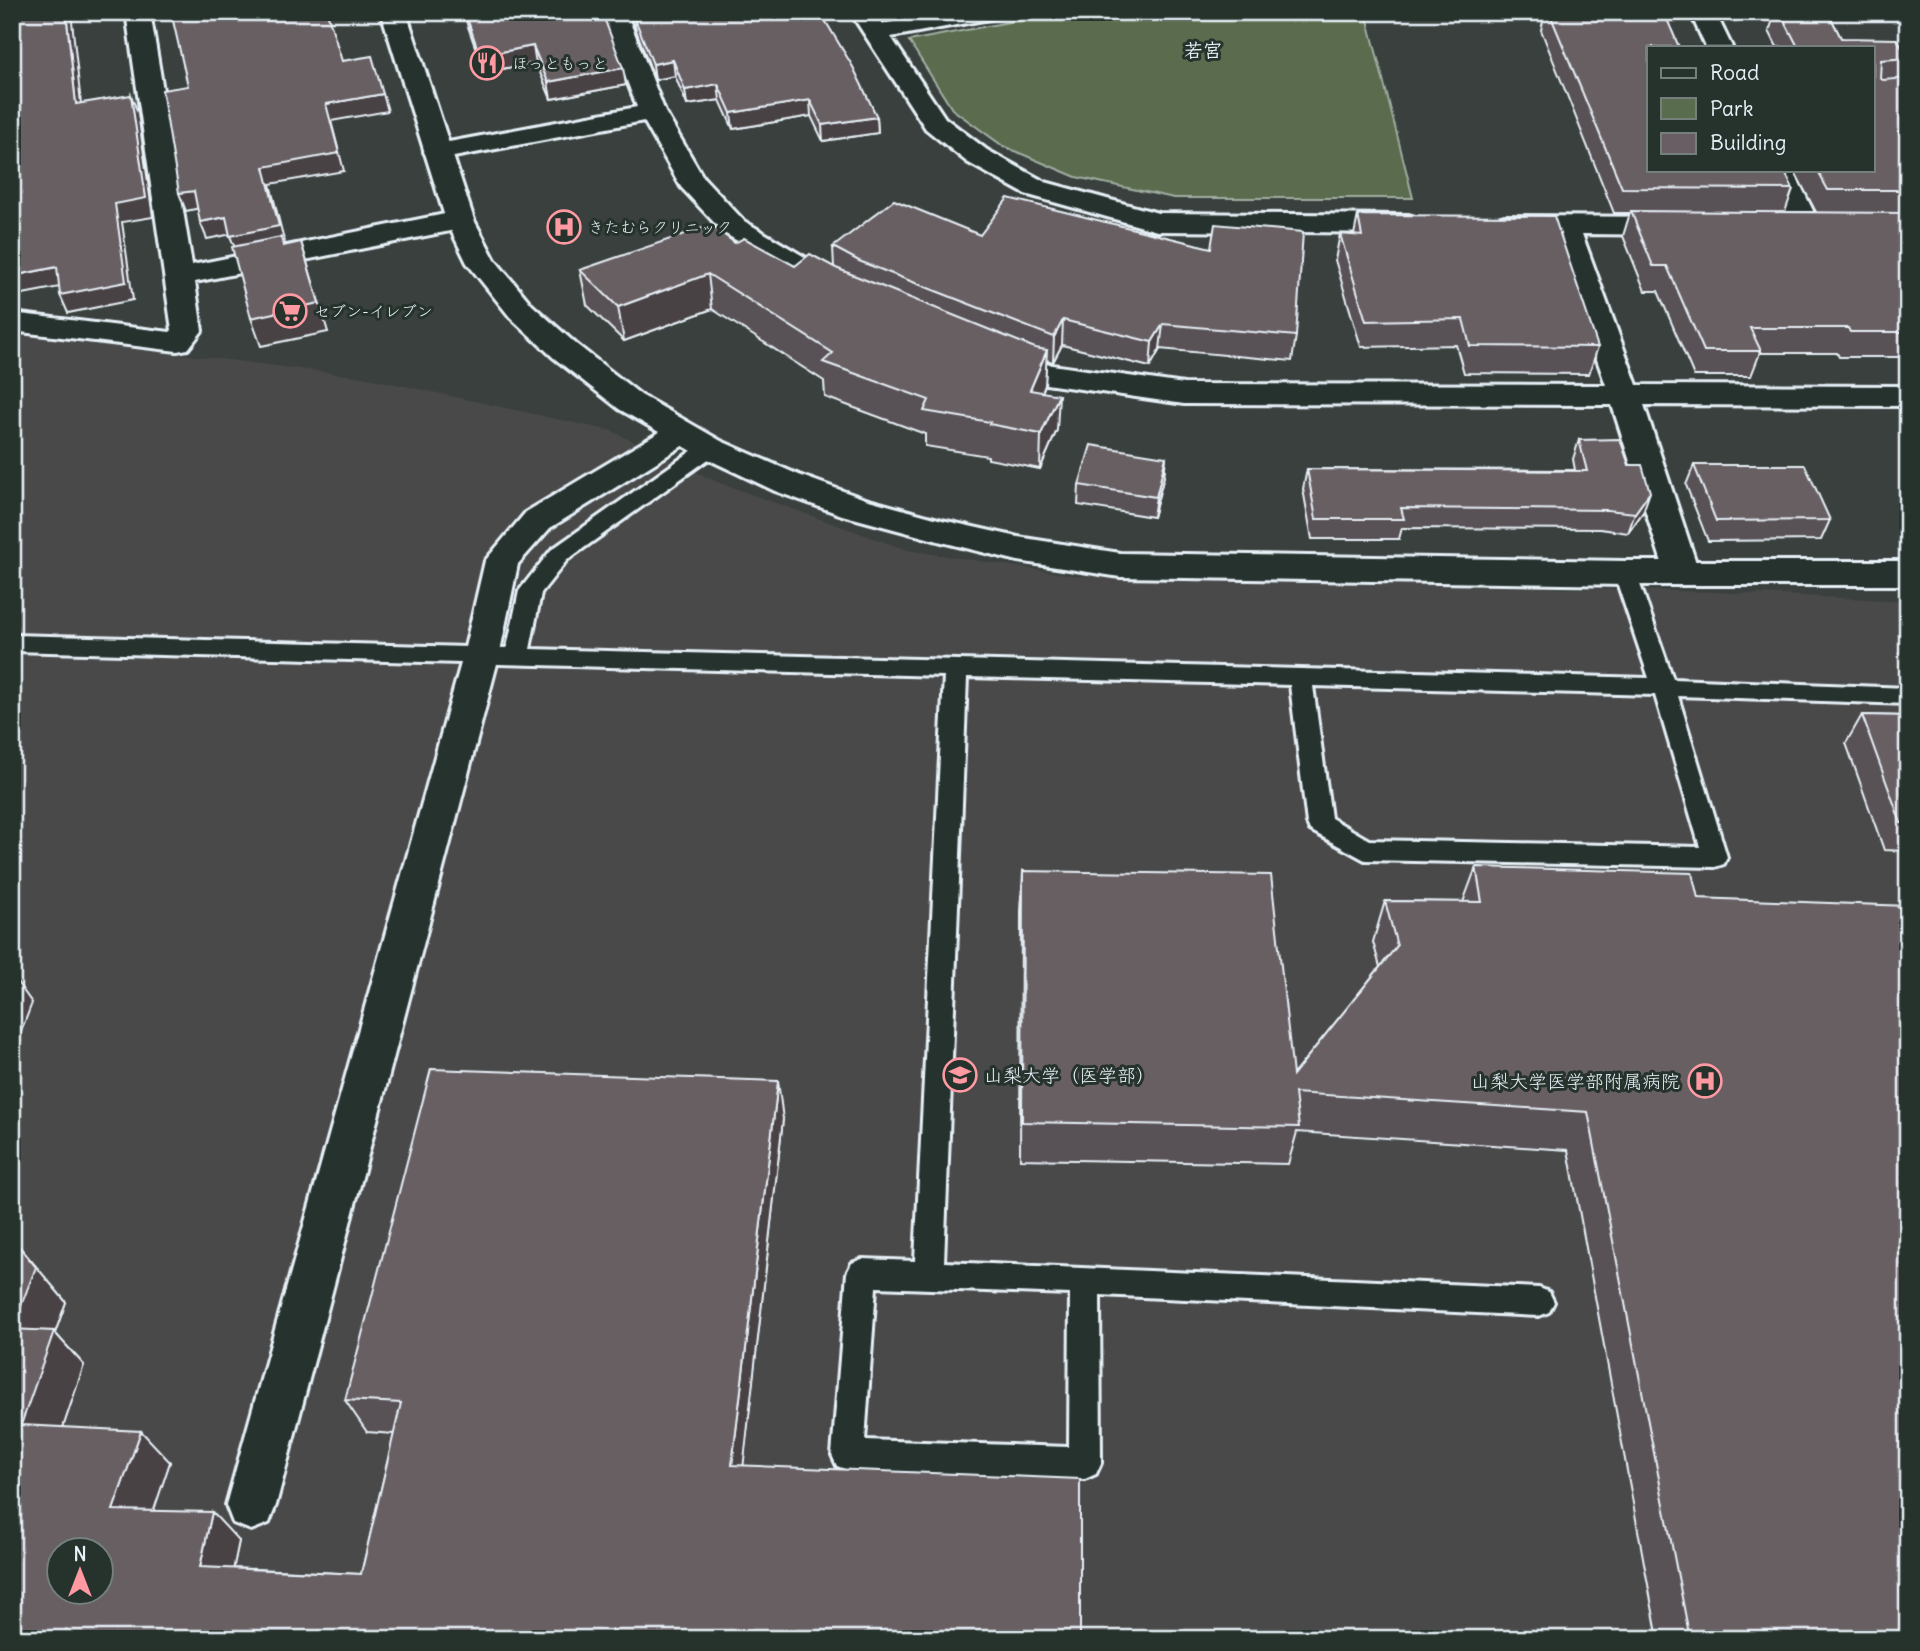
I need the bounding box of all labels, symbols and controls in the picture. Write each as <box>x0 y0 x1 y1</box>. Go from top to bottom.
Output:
district label: 若宮 <box>1184 38 1222 62</box>
restaurant icon: ほっともっと <box>468 44 506 82</box>
legend <box>1647 46 1874 172</box>
place label: ほっともっと <box>512 53 608 73</box>
text: Road <box>1710 59 1759 86</box>
text: Park <box>1710 95 1753 122</box>
text: Building <box>1710 129 1786 156</box>
hospital icon: きたむらクリニック <box>545 208 583 246</box>
place label: きたむらクリニック <box>588 217 732 237</box>
supermarket icon: セブン-イレブン <box>271 292 309 330</box>
place label: セブン-イレブン <box>314 301 433 321</box>
school or university icon: 山梨大学（医学部） <box>941 1056 979 1094</box>
hospital icon: 山梨大学医学部附属病院 <box>1686 1062 1724 1100</box>
place label: 山梨大学（医学部） <box>984 1063 1155 1087</box>
place label: 山梨大学医学部附属病院 <box>1471 1069 1680 1093</box>
north arrow <box>46 1536 116 1606</box>
text: N <box>73 1542 87 1566</box>

